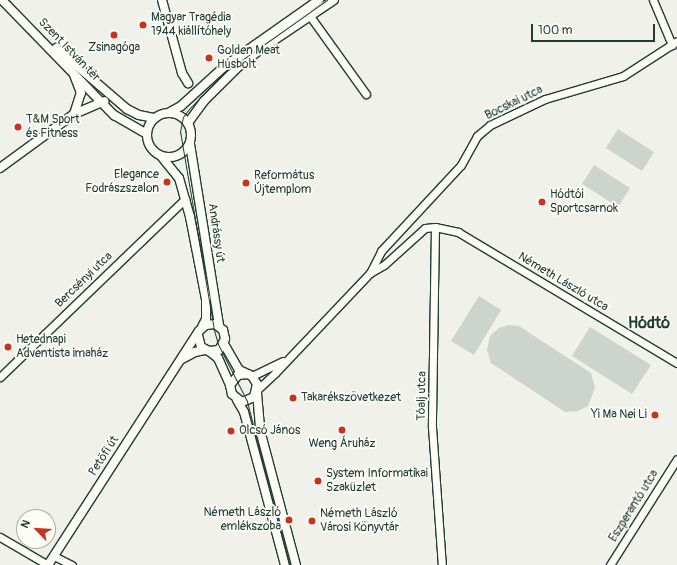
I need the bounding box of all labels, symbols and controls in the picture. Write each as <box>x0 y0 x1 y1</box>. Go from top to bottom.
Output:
place label: Magyar Tragédia 1944 kiállítóhely <box>151 11 231 39</box>
street label: Szent István tér <box>35 15 103 85</box>
scale bar <box>533 16 657 42</box>
marker: Magyar Tragédia 1944 kiállítóhely <box>138 20 148 30</box>
text: 100 m <box>538 23 572 38</box>
marker: Zsinagóga <box>109 30 119 40</box>
place label: Zsinagóga <box>88 41 140 55</box>
place label: Golden Meat Húsbolt <box>217 44 280 72</box>
marker: Golden Meat Húsbolt <box>204 53 214 63</box>
street label: Bocskai utca <box>483 83 545 123</box>
place label: T&M Sport és Fitness <box>26 113 80 141</box>
marker: T&M Sport és Fitness <box>13 122 23 132</box>
place label: Elegance Fodrászszalon <box>85 168 159 196</box>
place label: Református Újtemplom <box>254 169 314 197</box>
marker: Elegance Fodrászszalon <box>162 177 172 187</box>
marker: Református Újtemplom <box>241 178 251 188</box>
place label: Hódtói Sportcsarnok <box>550 188 618 216</box>
marker: Hódtói Sportcsarnok <box>537 197 547 207</box>
street label: Andrássy út <box>205 202 227 264</box>
street label: Bercsényi utca <box>52 249 116 311</box>
street label: Németh László utca <box>515 249 611 315</box>
district label: Hódtó <box>628 313 670 333</box>
place label: Hetednapi Adventista imaház <box>16 333 108 361</box>
marker: Hetednapi Adventista imaház <box>3 342 13 352</box>
street label: Tóalj utca <box>414 371 430 421</box>
place label: Takarékszövetkezet <box>301 391 401 405</box>
marker: Takarékszövetkezet <box>288 393 298 403</box>
place label: Yi Ma Nei Li <box>591 408 647 422</box>
marker: Yi Ma Nei Li <box>650 410 660 420</box>
place label: Olcsó János <box>239 424 300 438</box>
marker: Weng Áruház <box>337 425 347 435</box>
marker: Olcsó János <box>226 426 236 436</box>
street label: Petőfi út <box>86 433 122 479</box>
place label: Weng Áruház <box>308 437 376 451</box>
place label: System Informatikai Szaküzlet <box>326 467 428 495</box>
street label: Eszperantó utca <box>606 467 662 545</box>
marker: System Informatikai Szaküzlet <box>313 476 323 486</box>
place label: Németh László emlékszoba <box>203 506 281 534</box>
place label: Németh László Városi Könyvtár <box>320 507 399 535</box>
north arrow <box>16 509 56 549</box>
marker: Németh László emlékszoba <box>284 515 294 525</box>
marker: Németh László Városi Könyvtár <box>307 516 317 526</box>
text: N <box>18 518 33 530</box>

